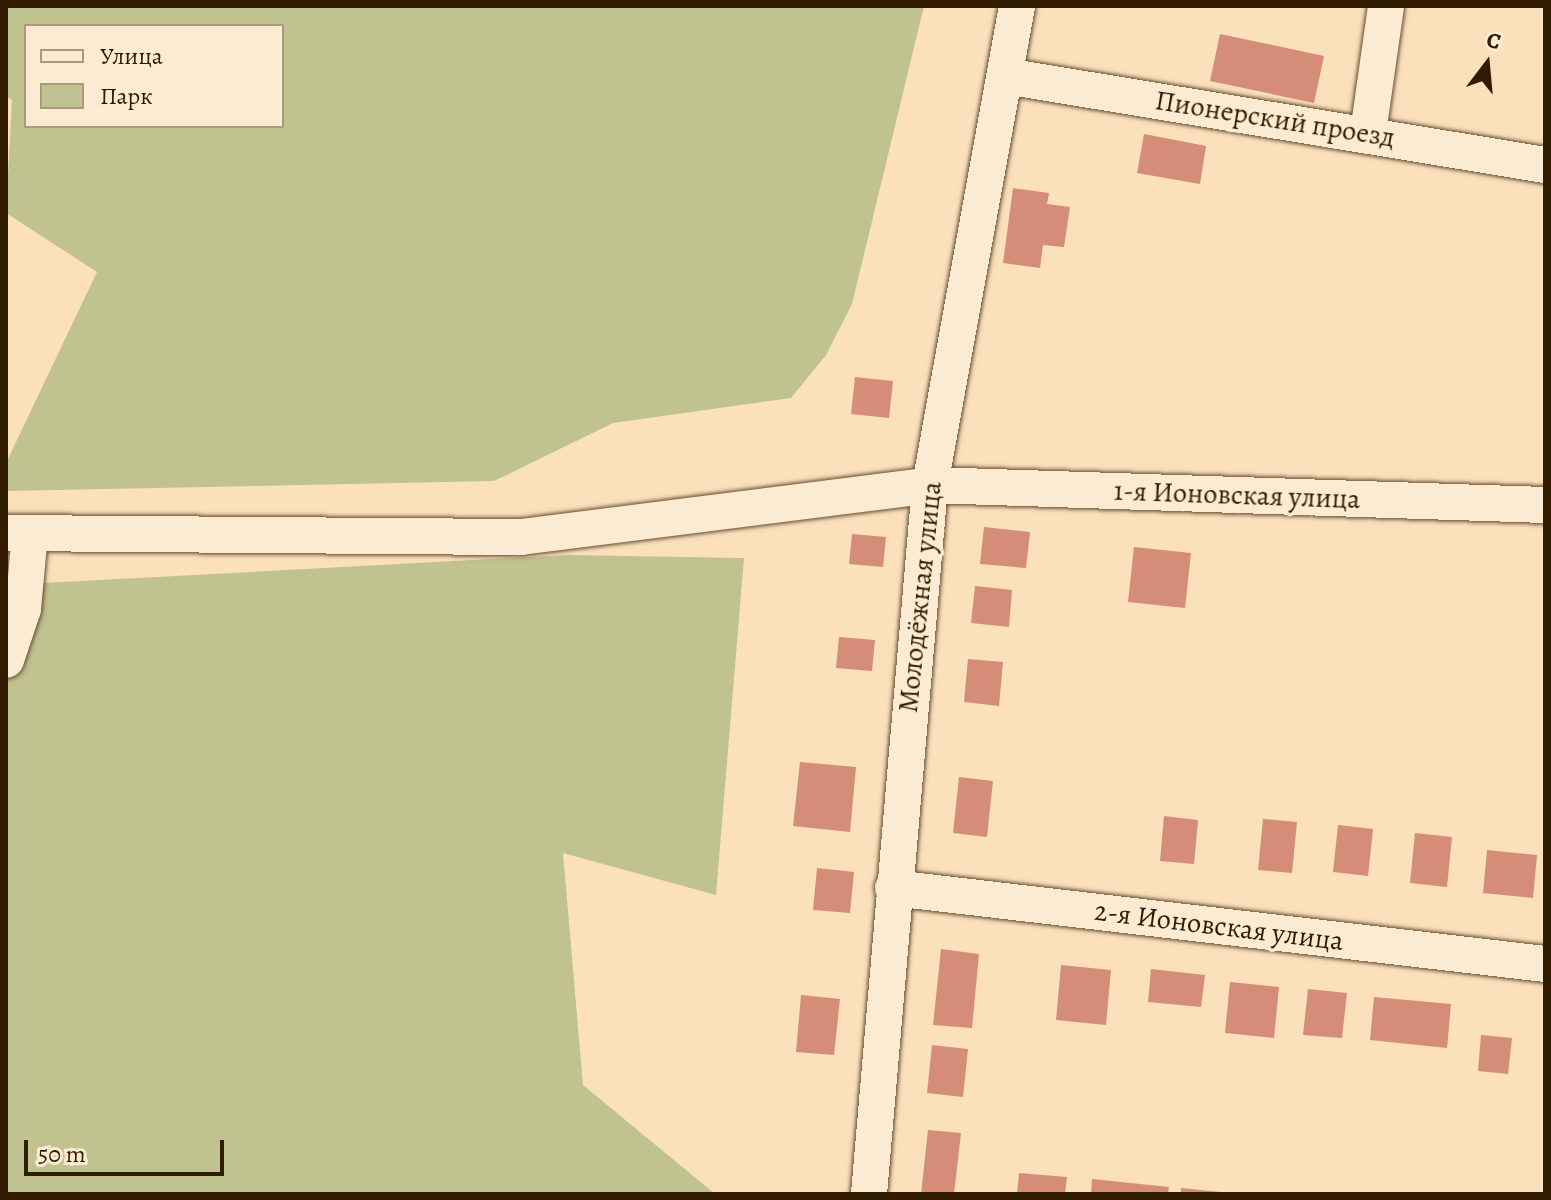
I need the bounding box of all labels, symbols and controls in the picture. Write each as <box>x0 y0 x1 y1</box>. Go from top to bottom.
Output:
legend <box>24 24 284 128</box>
north arrow <box>1447 24 1527 104</box>
text: С <box>1483 25 1504 57</box>
text: Улица <box>100 40 163 72</box>
text: Парк <box>100 80 153 112</box>
street label: Пионерский проезд <box>1153 83 1397 155</box>
street label: 1-я Ионовская улица <box>1113 474 1361 516</box>
street label: Молодёжная улица <box>891 480 949 714</box>
street label: 2-я Ионовская улица <box>1093 894 1345 958</box>
scale bar <box>28 1124 228 1174</box>
text: 50 m <box>38 1138 86 1170</box>

